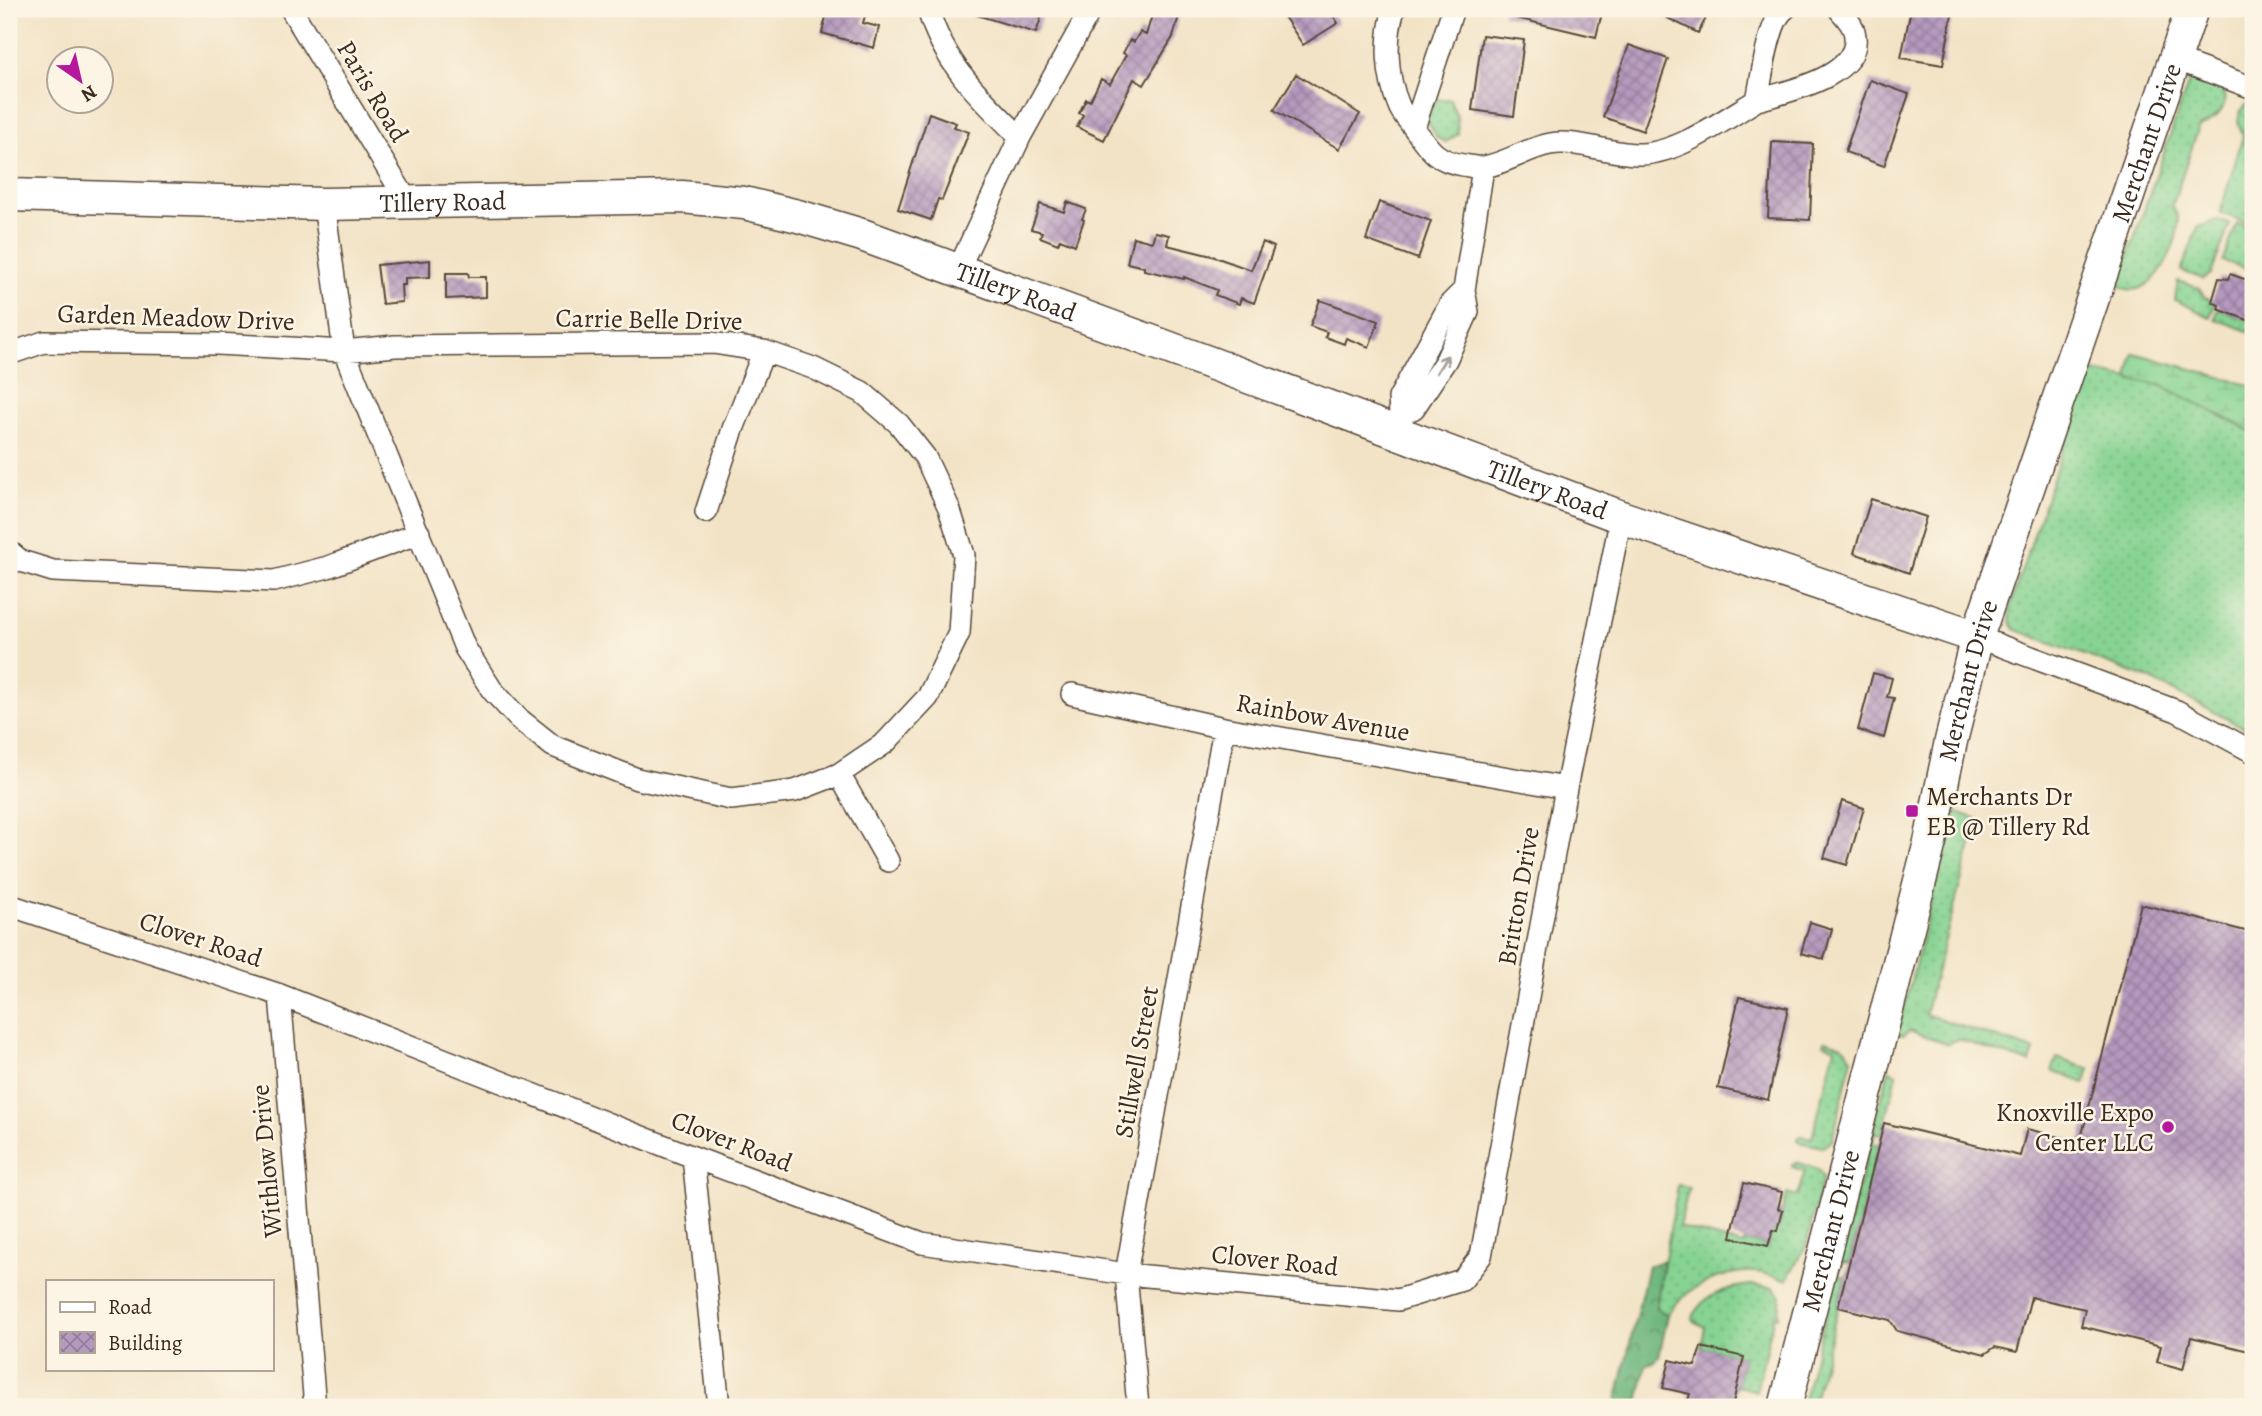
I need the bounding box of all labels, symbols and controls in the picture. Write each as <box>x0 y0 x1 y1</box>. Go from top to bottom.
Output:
street label: Paris Road <box>328 34 417 149</box>
north arrow <box>46 46 116 116</box>
street label: Merchant Drive <box>2103 59 2190 227</box>
text: N <box>76 79 102 108</box>
street label: Tillery Road <box>379 183 506 221</box>
street label: Tillery Road <box>951 254 1081 330</box>
street label: Garden Meadow Drive <box>57 296 295 339</box>
street label: Carrie Belle Drive <box>555 300 743 339</box>
one-way arrow <box>1436 355 1450 375</box>
street label: Tillery Road <box>1482 451 1613 528</box>
street label: Merchant Drive <box>1930 595 2006 765</box>
street label: Rainbow Avenue <box>1233 685 1412 750</box>
place label: Merchants Dr EB @ Tillery Rd <box>1926 779 2090 844</box>
marker: Merchants Dr EB @ Tillery Rd <box>1904 803 1920 819</box>
street label: Britton Drive <box>1489 824 1548 968</box>
street label: Clover Road <box>135 903 267 976</box>
street label: Stillwell Street <box>1106 983 1167 1141</box>
street label: Withlow Drive <box>242 1083 291 1240</box>
place label: Knoxville Expo Center LLC <box>1996 1095 2154 1160</box>
street label: Clover Road <box>666 1102 797 1181</box>
marker: Knoxville Expo Center LLC <box>2160 1119 2176 1135</box>
street label: Merchant Drive <box>1793 1146 1868 1316</box>
street label: Clover Road <box>1210 1236 1340 1285</box>
legend <box>46 1280 273 1370</box>
text: Road <box>108 1293 152 1321</box>
text: Building <box>108 1329 183 1357</box>

